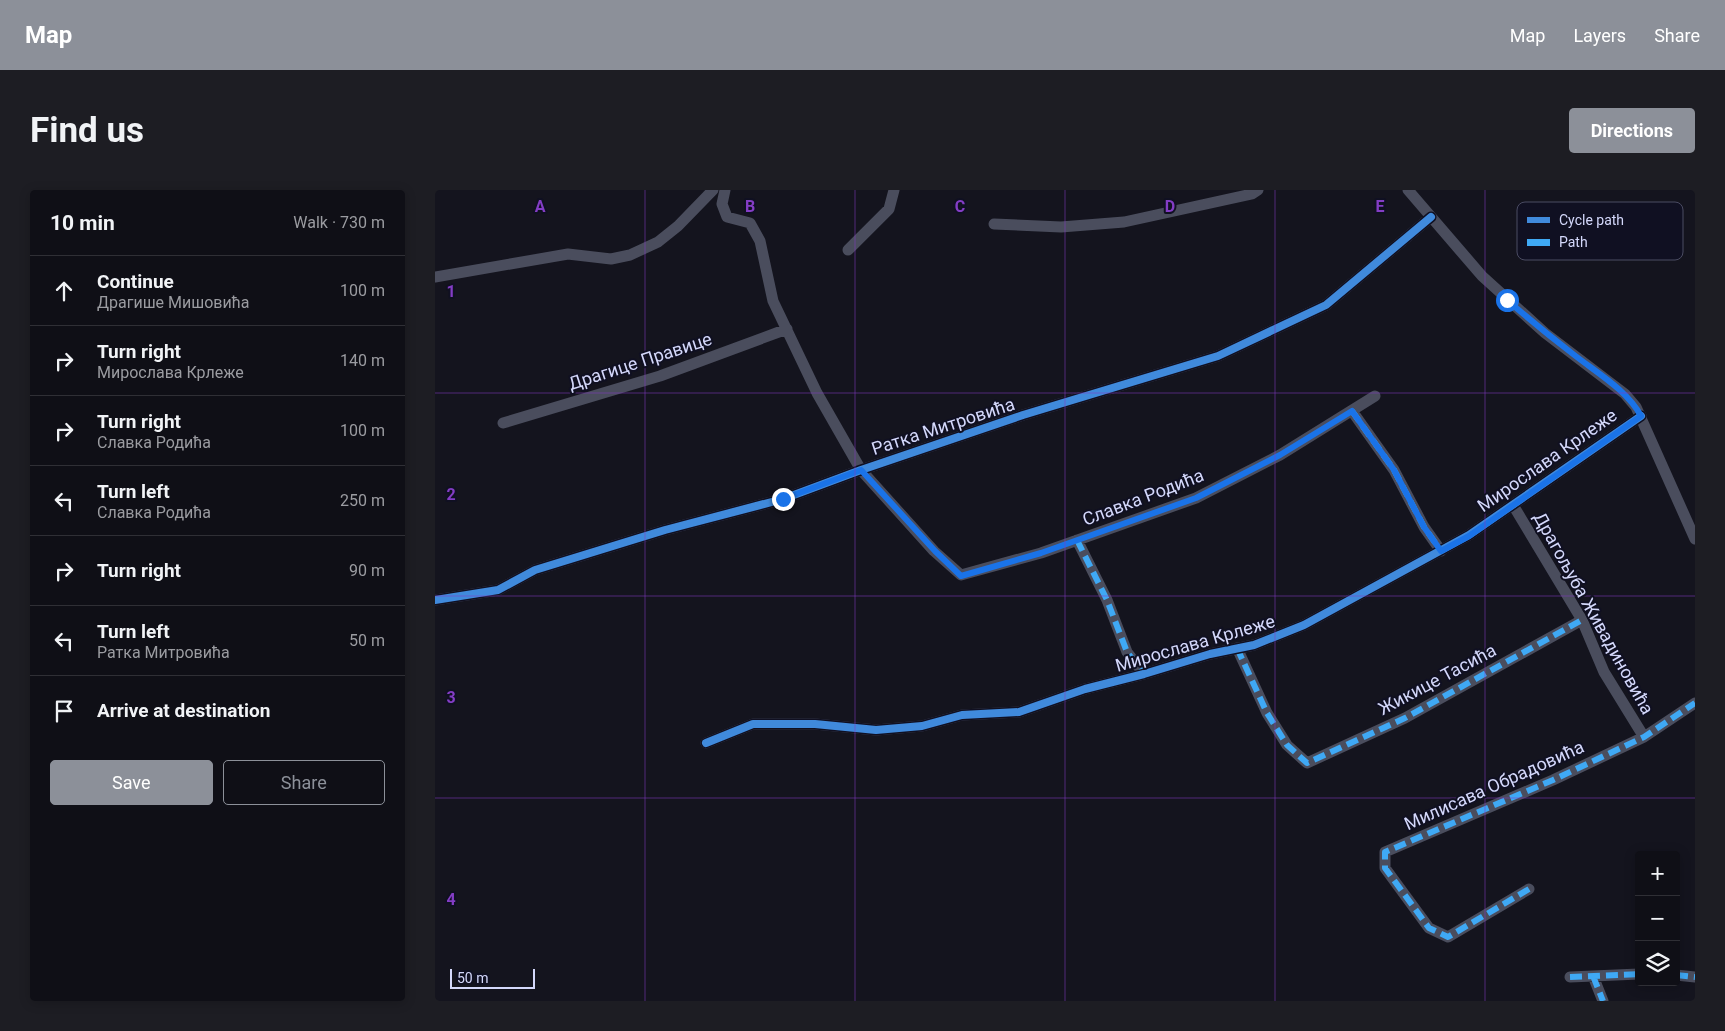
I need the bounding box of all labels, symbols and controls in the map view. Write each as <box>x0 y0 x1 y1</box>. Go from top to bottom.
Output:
text: Map <box>25 21 72 49</box>
text: Map <box>1510 25 1545 46</box>
text: Layers <box>1573 25 1626 46</box>
text: Share <box>1654 25 1700 46</box>
button: Directions <box>1569 108 1695 153</box>
text: Find us <box>30 110 144 151</box>
text: A <box>535 197 546 216</box>
text: B <box>745 197 755 216</box>
text: C <box>955 197 965 216</box>
text: D <box>1165 197 1175 216</box>
text: E <box>1376 197 1385 216</box>
legend <box>1517 202 1683 260</box>
text: 10 min <box>50 211 115 235</box>
text: Cycle path <box>1559 212 1624 228</box>
text: Walk · 730 m <box>293 213 385 232</box>
text: Path <box>1559 234 1588 250</box>
text: Continue <box>97 270 174 293</box>
icon: ahead <box>50 277 78 305</box>
text: 100 m <box>340 281 385 300</box>
text: 1 <box>446 282 456 301</box>
route start <box>1496 289 1519 312</box>
text: Драгише Мишовића <box>97 293 250 312</box>
street label: Драгице Правице <box>566 328 714 394</box>
text: Turn right <box>97 340 181 363</box>
icon: right <box>50 347 78 375</box>
text: 140 m <box>340 351 385 370</box>
text: Мирослава Крлеже <box>97 363 244 382</box>
street label: Ратка Митровића <box>869 393 1017 459</box>
street label: Мирослава Крлеже <box>1473 404 1621 516</box>
text: Turn right <box>97 410 181 433</box>
icon: right <box>50 417 78 445</box>
text: 100 m <box>340 421 385 440</box>
text: Славка Родића <box>97 433 211 452</box>
street label: Славка Родића <box>1079 464 1207 530</box>
text: Turn left <box>97 480 170 503</box>
text: 2 <box>446 485 456 504</box>
icon: left <box>50 487 78 515</box>
route end <box>772 488 795 511</box>
text: 250 m <box>340 491 385 510</box>
text: Славка Родића <box>97 503 211 522</box>
street label: Драгољуба Живадиновића <box>1530 508 1658 718</box>
icon: right <box>50 557 78 585</box>
text: Turn right <box>97 559 181 582</box>
text: 90 m <box>349 561 385 580</box>
street label: Мирослава Крлеже <box>1113 610 1277 676</box>
text: Turn left <box>97 620 170 643</box>
icon: left <box>50 627 78 655</box>
text: 50 m <box>349 631 385 650</box>
street label: Жикице Тасића <box>1374 639 1500 719</box>
text: Ратка Митровића <box>97 643 230 662</box>
text: 3 <box>446 688 456 707</box>
icon: arrive <box>50 697 78 725</box>
text: Arrive at destination <box>97 699 270 722</box>
street label: Милисава Обрадовића <box>1401 736 1587 834</box>
button: Save <box>50 760 213 805</box>
button: Share <box>223 760 385 805</box>
map controls <box>1635 851 1680 986</box>
button: + <box>1635 851 1680 896</box>
text: 4 <box>446 890 456 909</box>
button: − <box>1635 896 1680 941</box>
button: layers <box>1635 941 1680 986</box>
scale bar <box>450 966 535 989</box>
text: 50 m <box>457 970 489 986</box>

